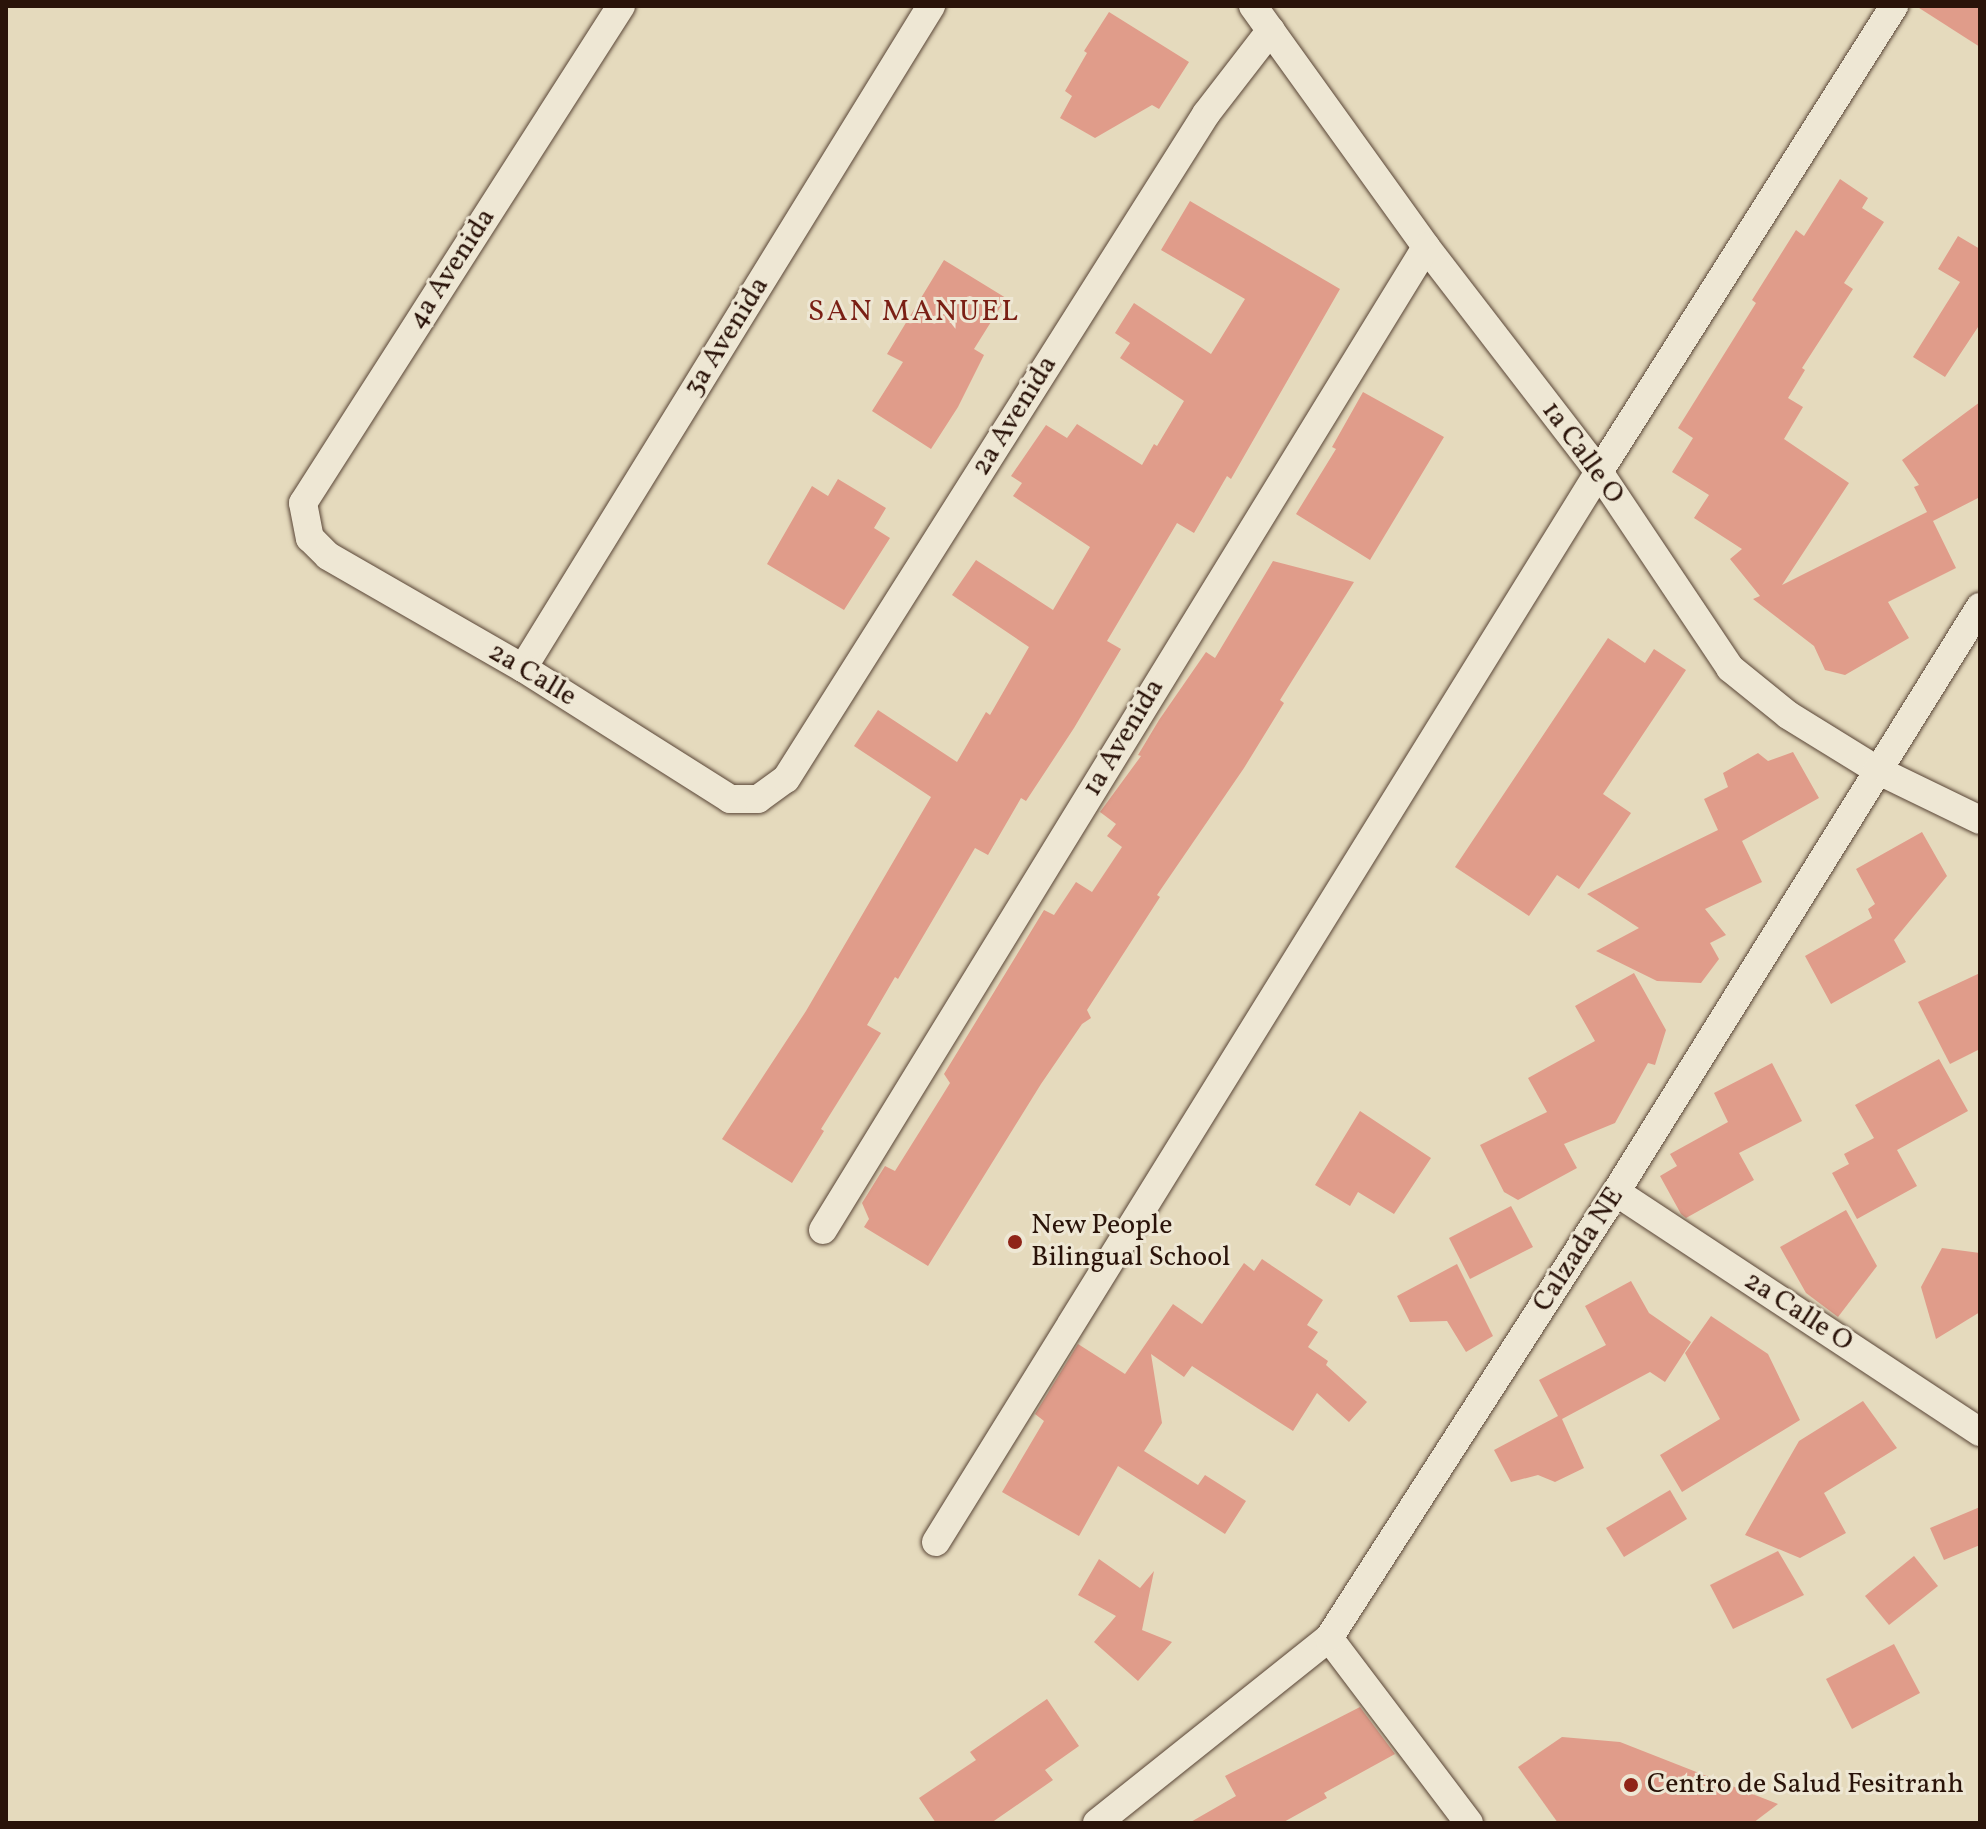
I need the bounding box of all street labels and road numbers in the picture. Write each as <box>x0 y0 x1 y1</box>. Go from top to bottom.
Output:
street label: 4a Avenida <box>401 202 503 336</box>
street label: 3a Avenida <box>677 271 777 403</box>
street label: 2a Avenida <box>965 350 1065 482</box>
street label: 1a Calle O <box>1534 395 1630 511</box>
street label: 2a Calle <box>482 636 582 714</box>
street label: 1a Avenida <box>1076 673 1172 803</box>
street label: Calzada NE <box>1526 1182 1632 1318</box>
street label: 2a Calle O <box>1737 1264 1859 1360</box>

